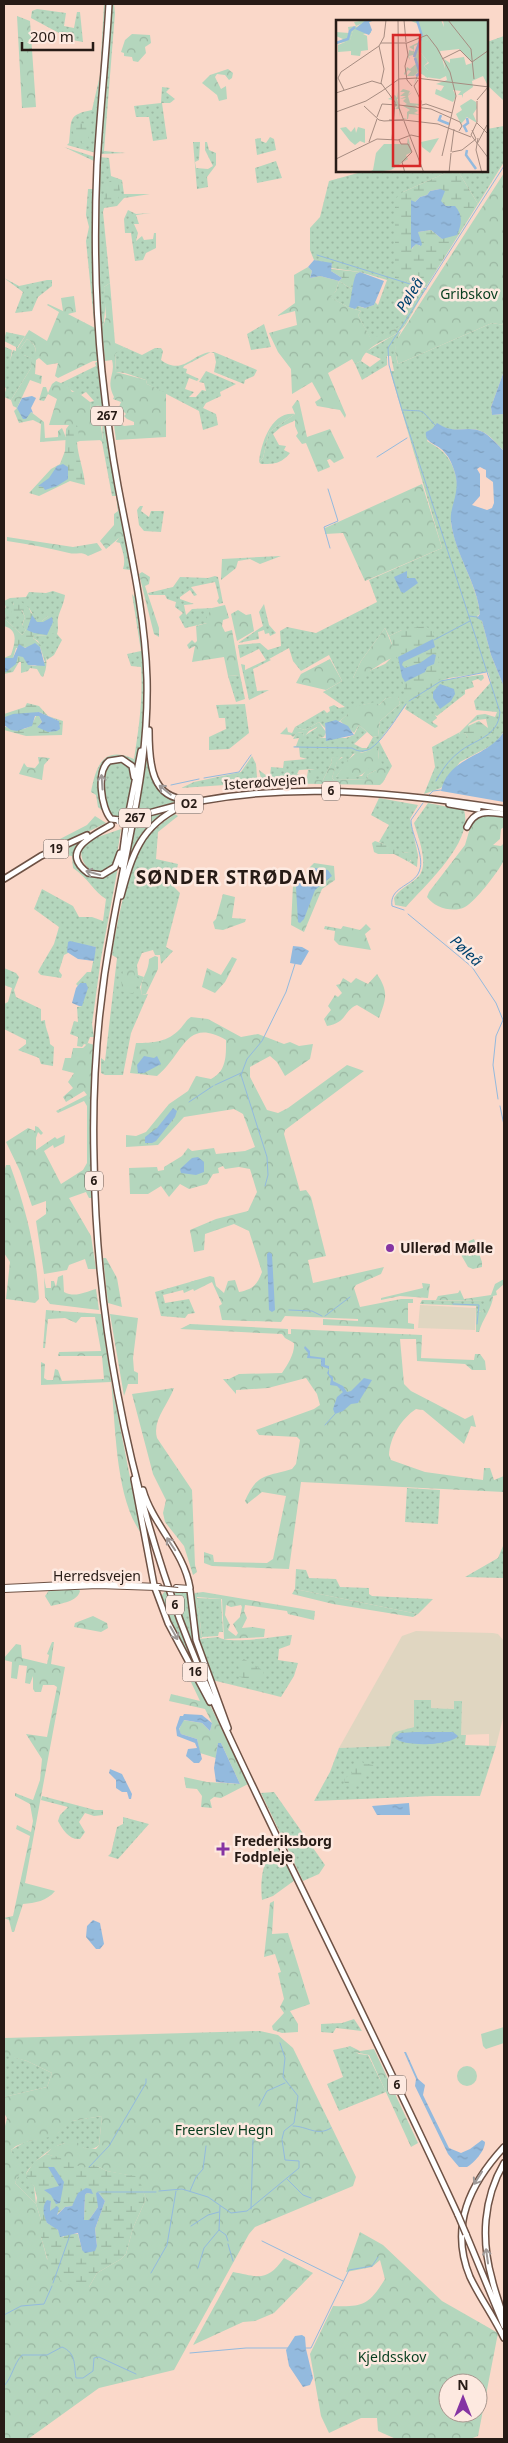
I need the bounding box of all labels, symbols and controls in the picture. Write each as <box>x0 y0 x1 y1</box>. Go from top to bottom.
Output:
scale bar <box>22 20 94 52</box>
inset map <box>336 20 488 172</box>
text: 200 m <box>30 26 74 46</box>
water label: Pøleå <box>391 273 428 315</box>
park label: Gribskov <box>440 284 499 303</box>
road number: 267 <box>91 406 123 426</box>
street label: Isterødvejen <box>223 769 307 794</box>
one-way arrow <box>97 774 106 790</box>
road number: 6 <box>322 781 340 800</box>
one-way arrow <box>159 785 172 796</box>
road number: O2 <box>175 794 203 814</box>
road number: 267 <box>119 808 151 828</box>
road number: 19 <box>44 840 68 859</box>
district label: SØNDER STRØDAM <box>136 864 326 890</box>
one-way arrow <box>85 868 101 877</box>
water label: Pøleå <box>446 930 487 970</box>
road number: 6 <box>85 1172 103 1190</box>
place label: Ullerød Mølle <box>400 1238 493 1257</box>
marker: Ullerød Mølle <box>384 1242 396 1254</box>
one-way arrow <box>166 1537 176 1551</box>
street label: Herredsvejen <box>53 1566 141 1585</box>
road number: 6 <box>166 1596 184 1614</box>
one-way arrow <box>169 1625 179 1640</box>
road number: 16 <box>182 1662 208 1681</box>
place label: Frederiksborg Fodpleje <box>234 1831 332 1866</box>
marker: Frederiksborg Fodpleje <box>216 1842 230 1856</box>
road number: 6 <box>388 2076 406 2094</box>
park label: Freerslev Hegn <box>175 2120 273 2139</box>
one-way arrow <box>473 2171 483 2185</box>
one-way arrow <box>482 2248 492 2264</box>
park label: Kjeldsskov <box>358 2347 427 2366</box>
north arrow <box>438 2373 488 2423</box>
text: N <box>457 2375 469 2394</box>

